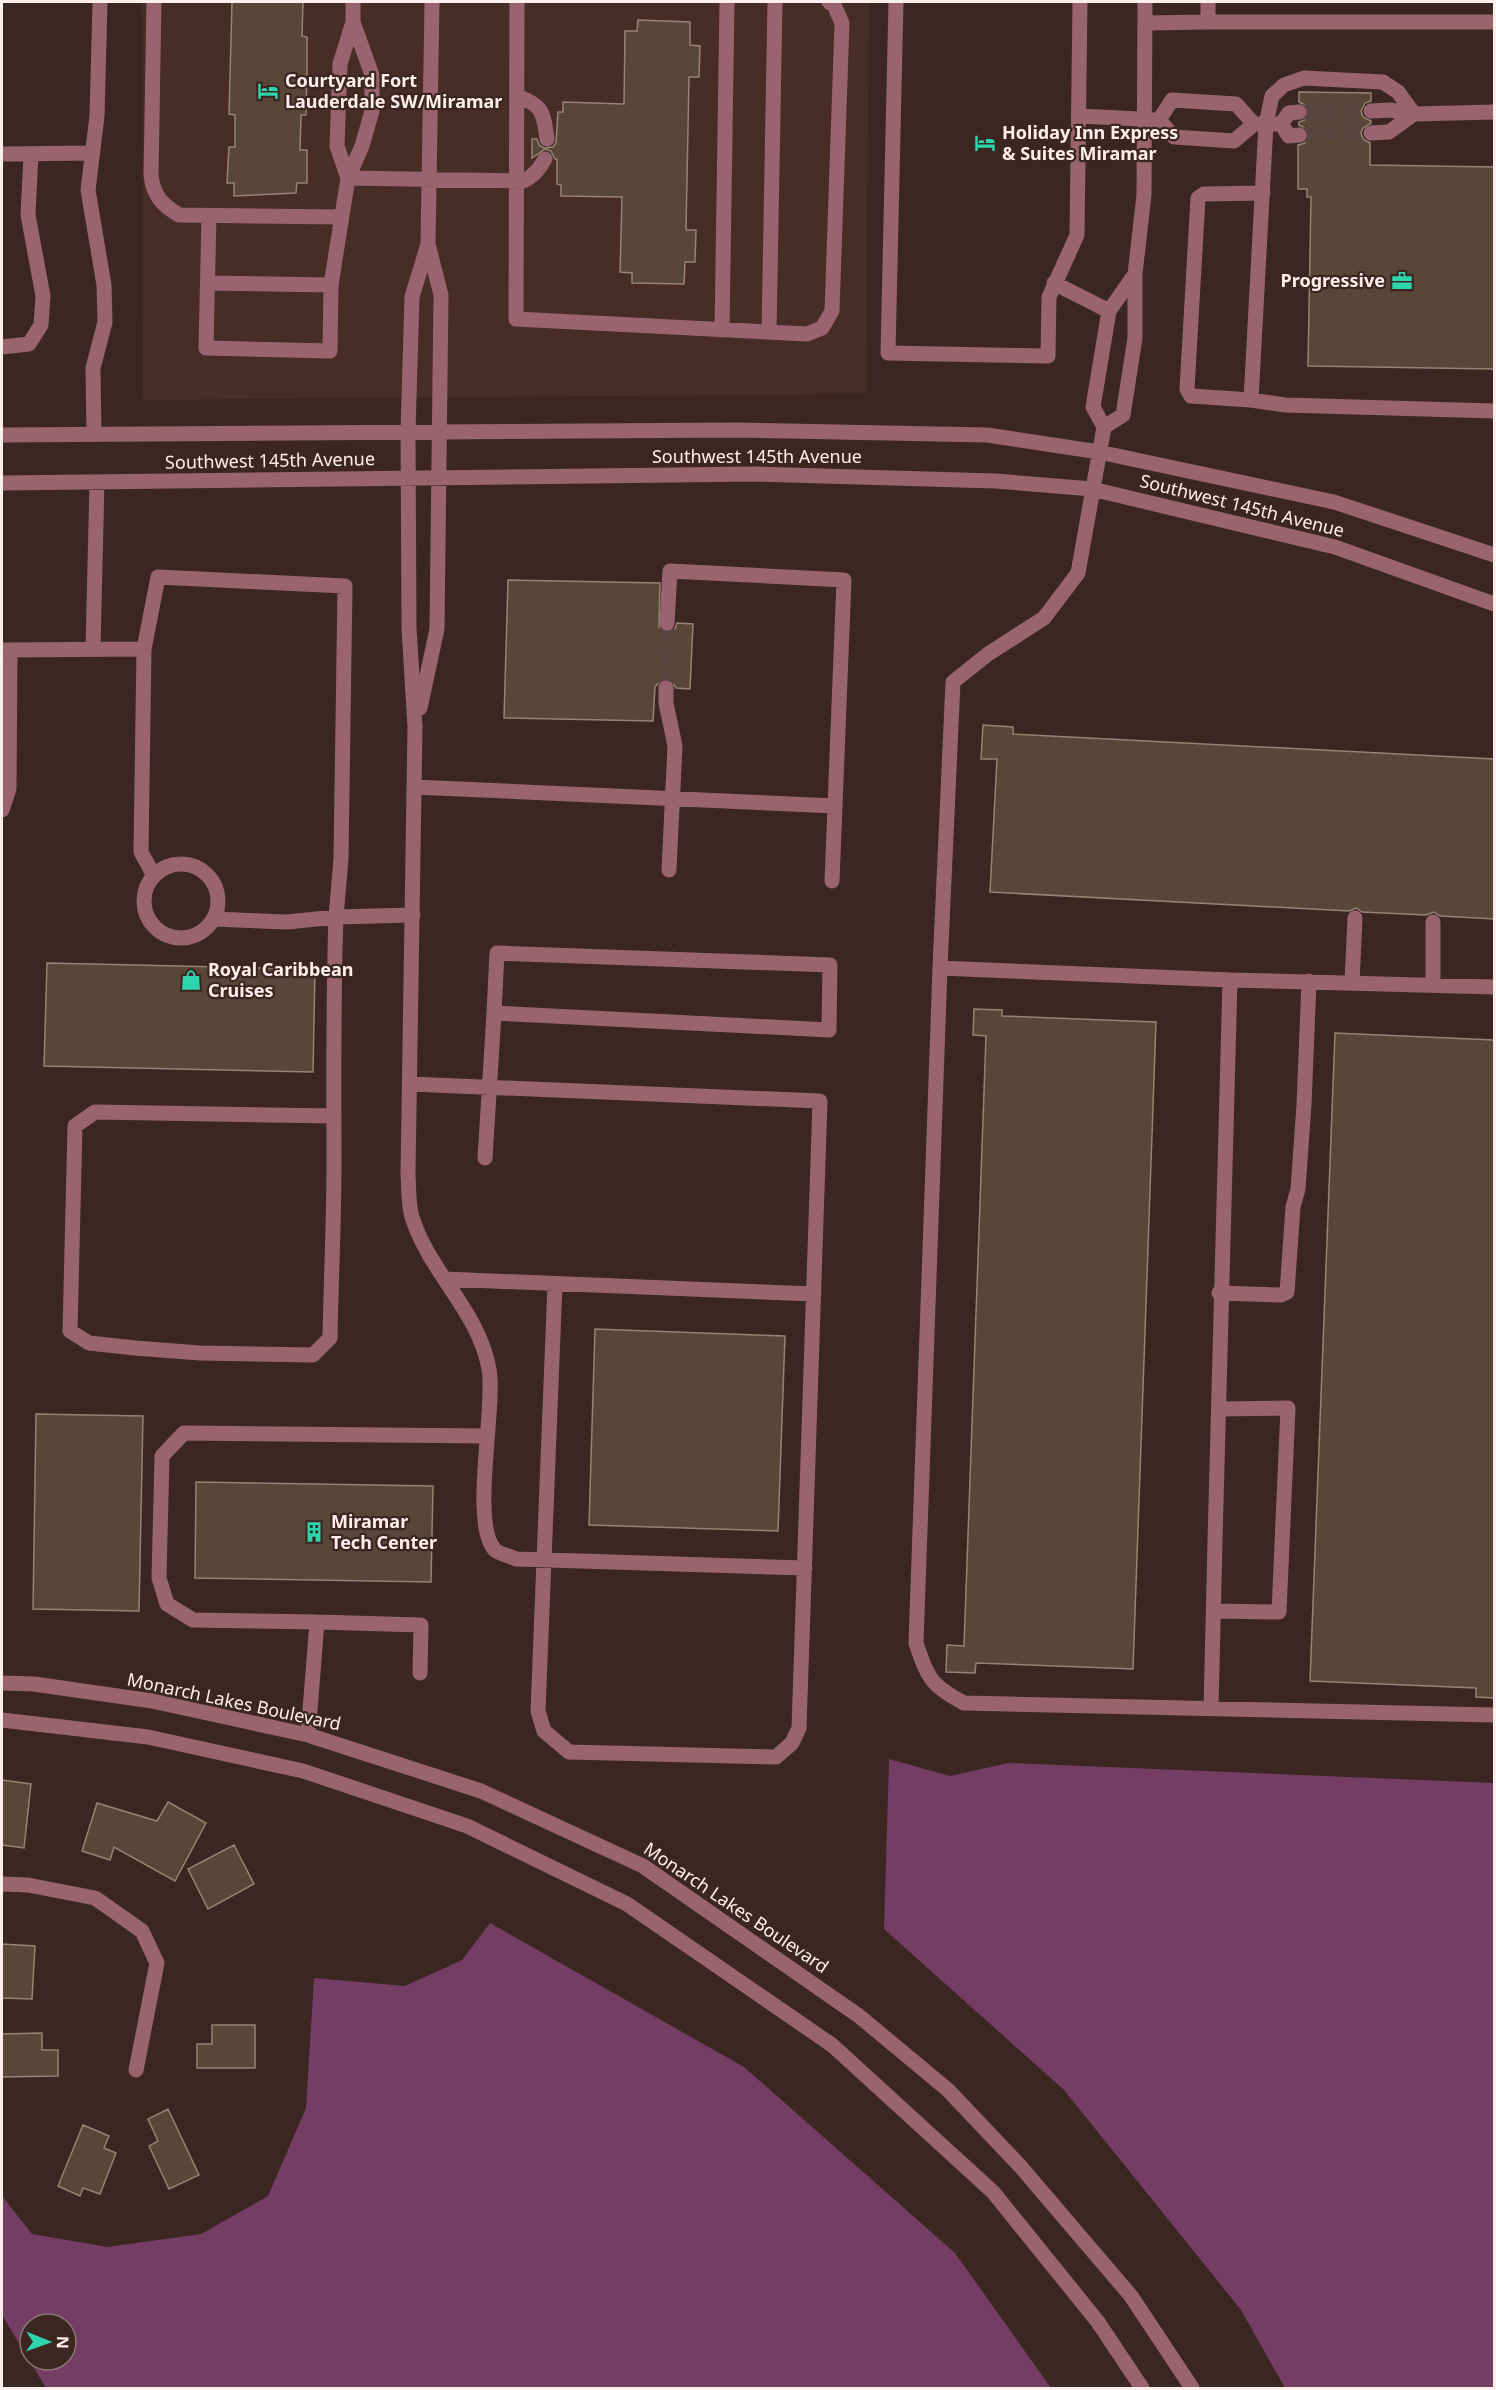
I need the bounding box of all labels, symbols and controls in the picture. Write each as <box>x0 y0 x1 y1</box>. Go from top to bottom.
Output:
place label: Courtyard Fort Lauderdale SW/Miramar <box>285 68 502 113</box>
hotel icon: Courtyard Fort Lauderdale SW/Miramar <box>256 79 280 103</box>
place label: Holiday Inn Express & Suites Miramar <box>1002 120 1178 165</box>
hotel icon: Holiday Inn Express & Suites Miramar <box>973 131 997 155</box>
place label: Progressive <box>1281 268 1385 292</box>
office icon: Progressive <box>1390 269 1414 293</box>
street label: Southwest 145th Avenue <box>652 444 862 468</box>
street label: Southwest 145th Avenue <box>165 446 375 474</box>
street label: Southwest 145th Avenue <box>1137 468 1347 542</box>
place label: Royal Caribbean Cruises <box>208 957 354 1002</box>
shop icon: Royal Caribbean Cruises <box>179 968 203 992</box>
place label: Miramar Tech Center <box>331 1509 437 1554</box>
building icon: Miramar Tech Center <box>302 1520 326 1544</box>
street label: Monarch Lakes Boulevard <box>125 1667 343 1735</box>
street label: Monarch Lakes Boulevard <box>639 1836 834 1978</box>
north arrow <box>18 2312 78 2372</box>
text: N <box>52 2336 74 2349</box>

